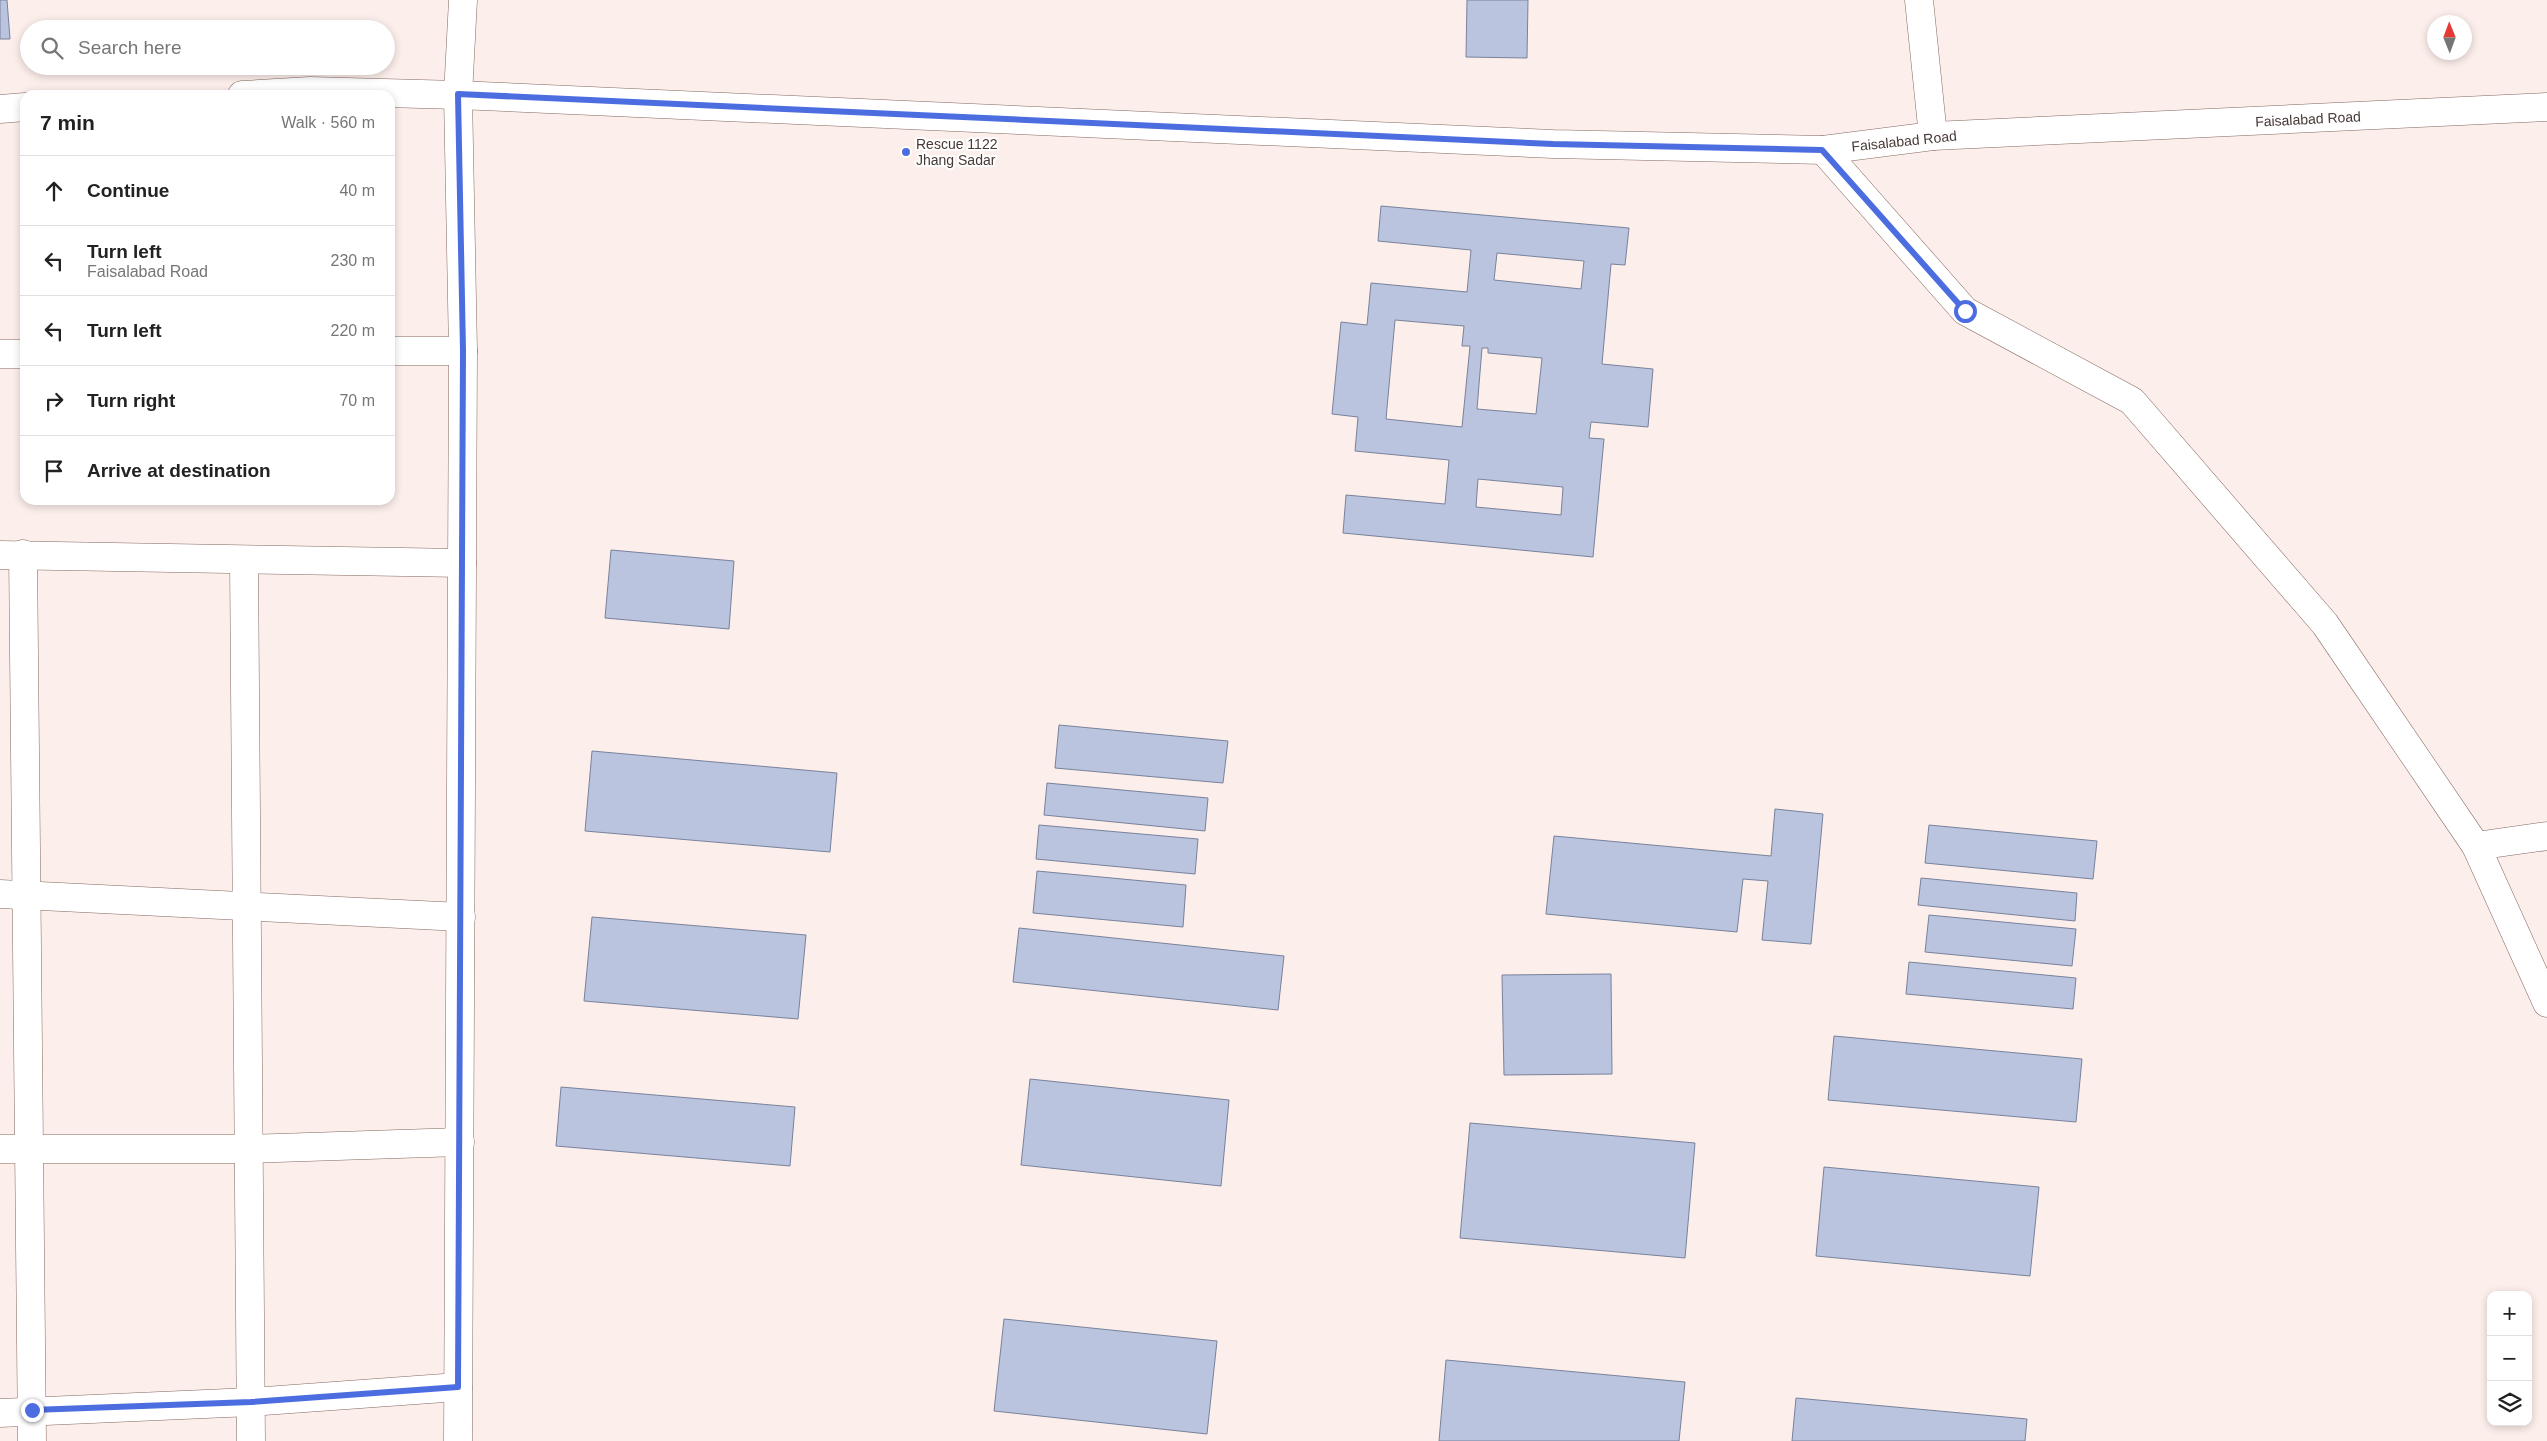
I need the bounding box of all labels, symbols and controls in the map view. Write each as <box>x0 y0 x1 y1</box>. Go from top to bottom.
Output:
north arrow <box>2427 15 2472 60</box>
search box <box>20 20 395 75</box>
icon: search <box>38 34 66 62</box>
text: Search here <box>78 37 182 58</box>
street label: Faisalabad Road <box>2255 108 2361 130</box>
text: 7 min <box>40 111 95 134</box>
text: Walk · 560 m <box>281 114 375 131</box>
street label: Faisalabad Road <box>1851 128 1957 154</box>
place label: Rescue 1122 Jhang Sadar <box>916 136 998 168</box>
marker: Rescue 1122 Jhang Sadar <box>900 146 912 158</box>
icon: ahead <box>40 177 68 205</box>
text: Continue <box>87 180 169 201</box>
text: 40 m <box>339 182 375 199</box>
text: Turn left <box>87 241 162 262</box>
icon: left <box>40 247 68 275</box>
text: 230 m <box>331 252 375 269</box>
text: Faisalabad Road <box>87 263 208 280</box>
route start <box>1954 300 1977 323</box>
icon: left <box>40 317 68 345</box>
text: Turn left <box>87 320 162 341</box>
text: 220 m <box>331 322 375 339</box>
icon: right <box>40 387 68 415</box>
text: Turn right <box>87 390 175 411</box>
text: 70 m <box>339 392 375 409</box>
icon: arrive <box>40 457 68 485</box>
text: Arrive at destination <box>87 460 271 481</box>
map controls <box>2487 1291 2532 1426</box>
button: + <box>2487 1291 2532 1336</box>
button: − <box>2487 1336 2532 1381</box>
button: layers <box>2487 1381 2532 1426</box>
route end <box>21 1399 44 1422</box>

